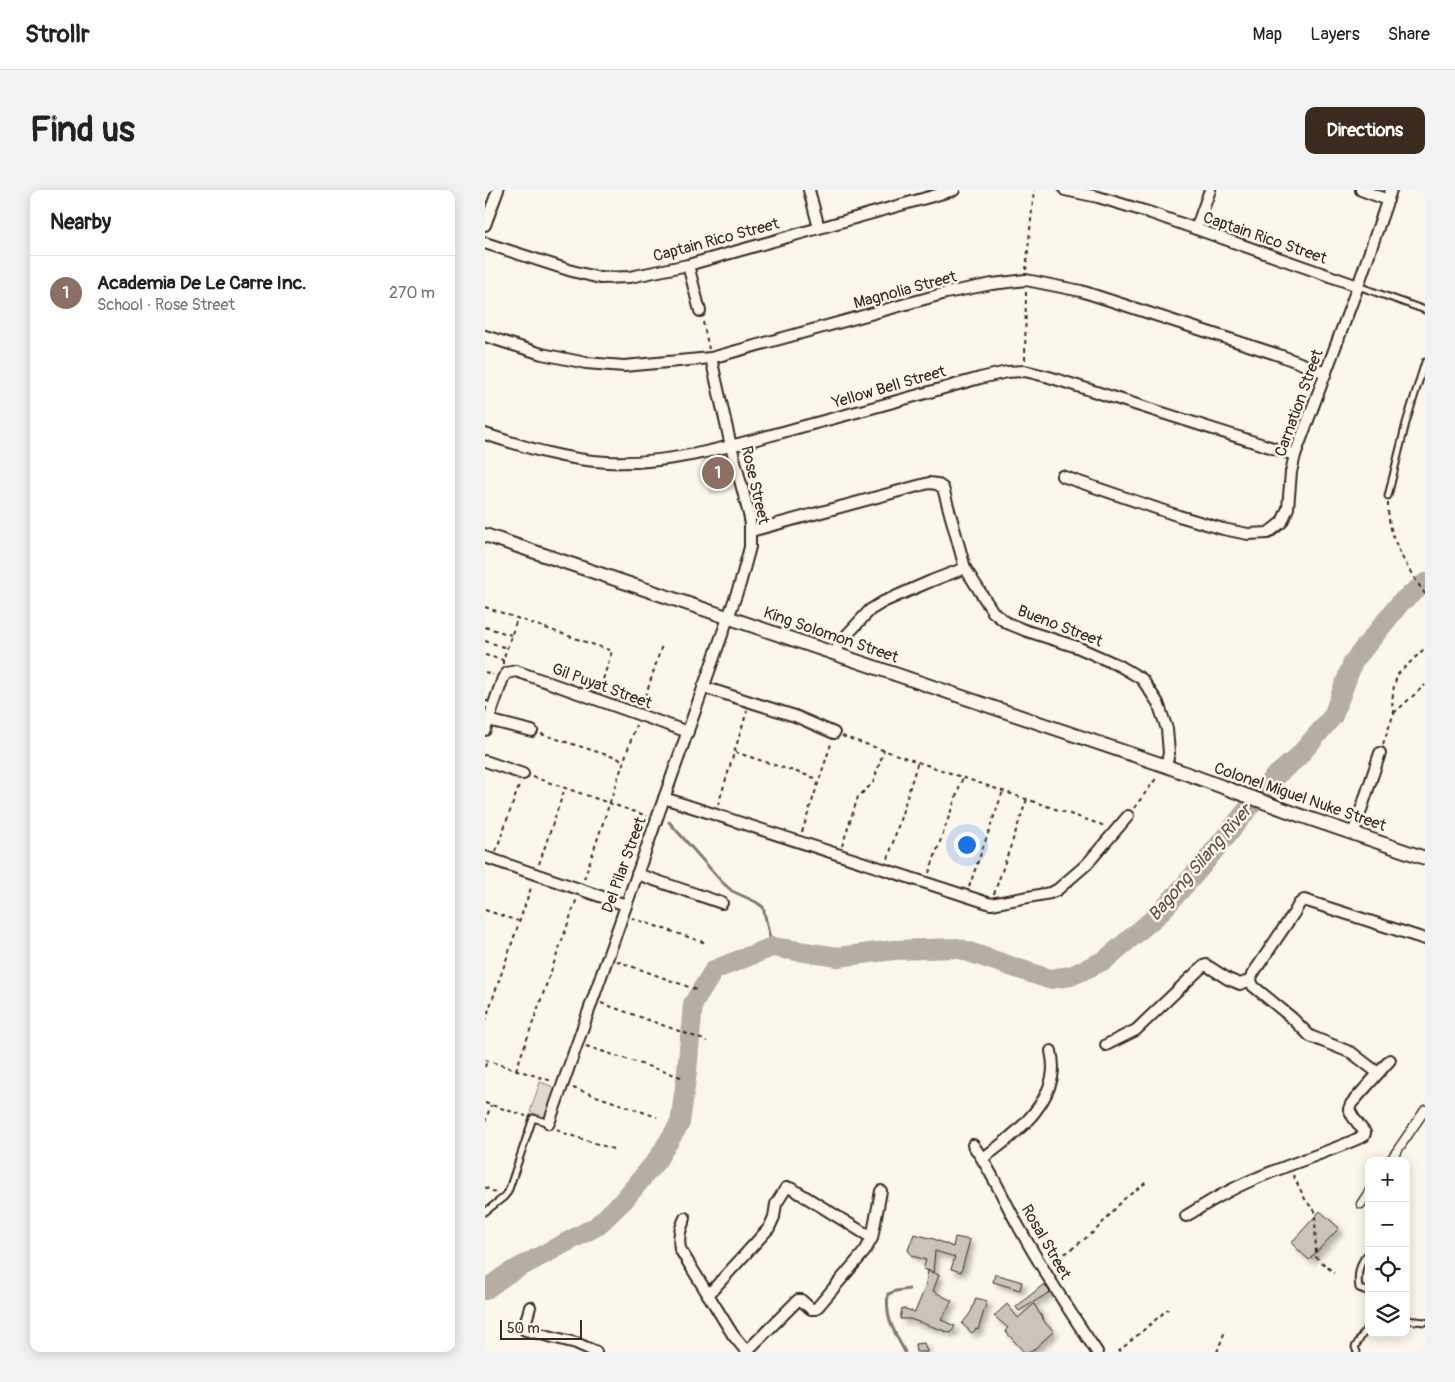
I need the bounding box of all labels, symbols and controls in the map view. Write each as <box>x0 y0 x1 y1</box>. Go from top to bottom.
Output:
text: Strollr <box>25 20 90 49</box>
text: Map <box>1253 23 1282 46</box>
text: Layers <box>1310 23 1360 46</box>
text: Share <box>1388 23 1430 46</box>
button: Directions <box>1305 107 1425 154</box>
text: Find us <box>30 108 135 152</box>
street label: Captain Rico Street <box>1200 207 1330 269</box>
text: Nearby <box>50 209 111 236</box>
street label: Captain Rico Street <box>651 213 782 266</box>
street label: Magnolia Street <box>851 266 959 313</box>
text: Academia De Le Carre Inc. <box>97 271 306 295</box>
text: 1 <box>63 283 69 303</box>
text: 270 m <box>389 283 435 303</box>
text: School · Rose Street <box>97 295 235 315</box>
street label: Carnation Street <box>1270 346 1328 459</box>
street label: Yellow Bell Street <box>829 361 949 413</box>
street label: Rose Street <box>736 444 774 527</box>
pin: 1 <box>702 454 734 492</box>
street label: Bueno Street <box>1015 601 1106 652</box>
street label: King Solomon Street <box>761 603 902 668</box>
street label: Gil Puyat Street <box>549 659 655 713</box>
street label: Colonel Miguel Nuke Street <box>1211 758 1389 836</box>
water label: Bagong Silang River <box>1143 798 1259 926</box>
street label: Del Pilar Street <box>597 814 651 916</box>
your location <box>954 832 980 858</box>
map controls <box>1365 1157 1410 1337</box>
button: + <box>1365 1157 1410 1202</box>
street label: Rosal Street <box>1017 1201 1076 1283</box>
button: − <box>1365 1202 1410 1247</box>
button: locate <box>1365 1247 1410 1292</box>
button: layers <box>1365 1292 1410 1337</box>
scale bar <box>500 1317 583 1340</box>
text: 50 m <box>507 1320 540 1337</box>

